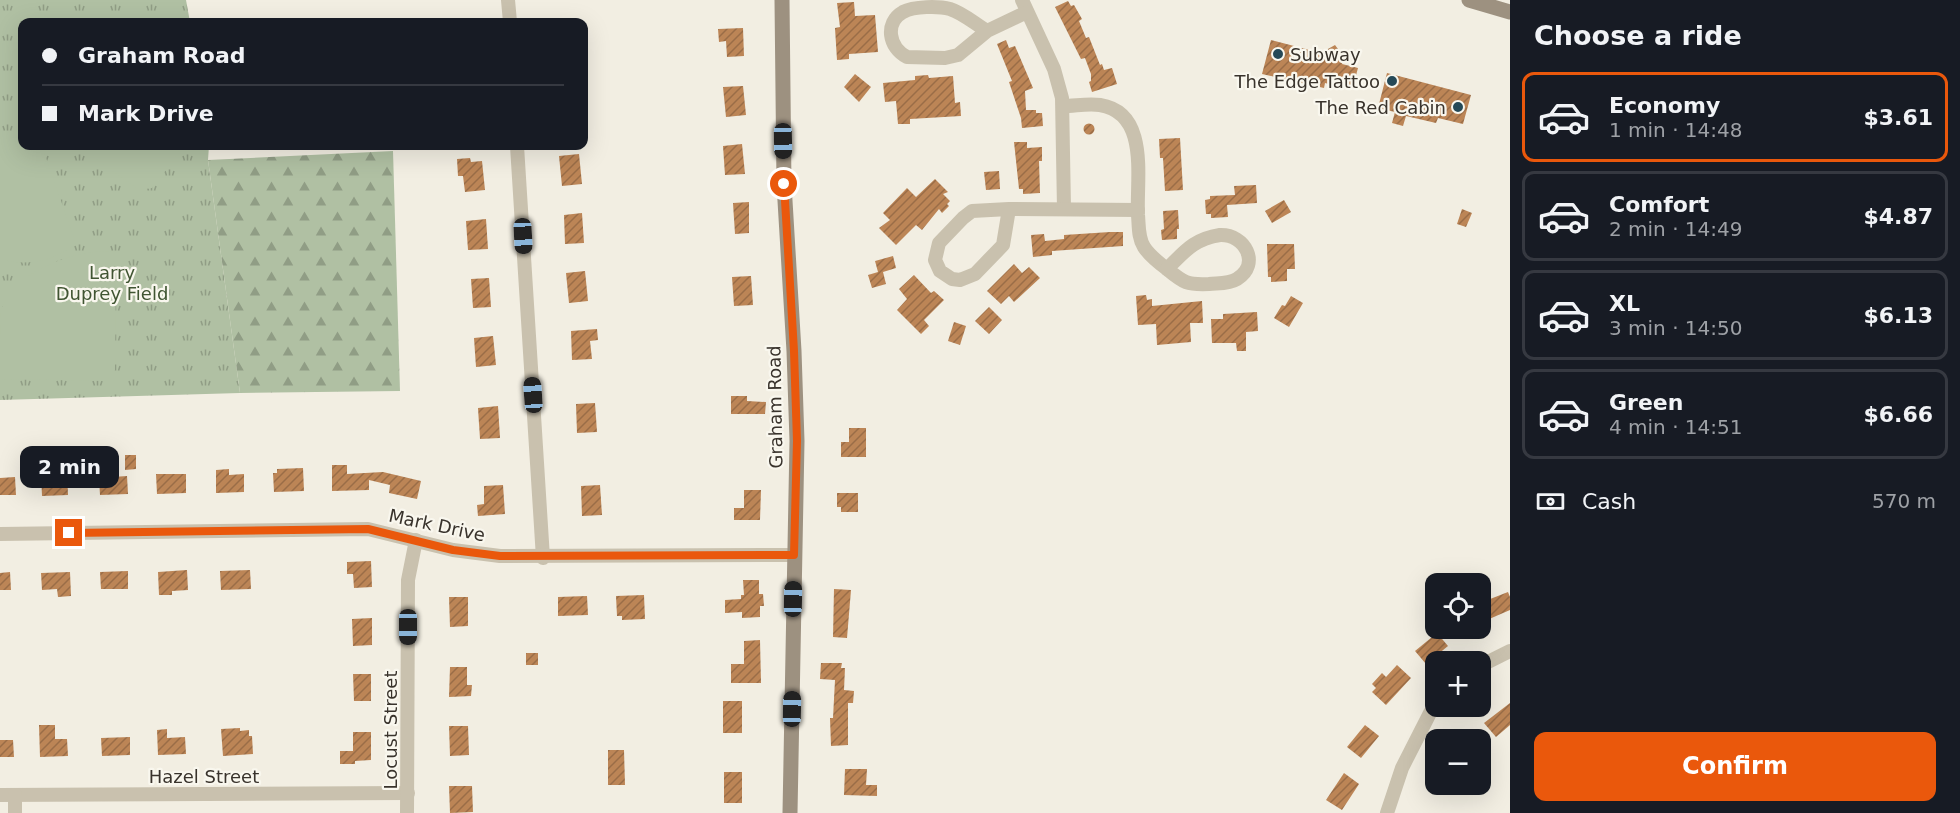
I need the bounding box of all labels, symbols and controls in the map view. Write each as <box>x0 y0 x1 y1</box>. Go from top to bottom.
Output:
text: Choose a ride <box>1534 20 1742 51</box>
text: Graham Road <box>78 43 246 68</box>
place label: Subway <box>1290 44 1361 65</box>
marker: Subway <box>1271 47 1285 61</box>
place label: The Edge Tattoo <box>1234 71 1380 92</box>
marker: The Edge Tattoo <box>1385 74 1399 88</box>
icon: car <box>1537 90 1591 144</box>
text: Economy <box>1609 93 1720 118</box>
place label: The Red Cabin <box>1314 97 1446 118</box>
marker: The Red Cabin <box>1451 100 1465 114</box>
text: Mark Drive <box>78 101 214 126</box>
text: $3.61 <box>1863 105 1933 130</box>
text: 1 min · 14:48 <box>1609 118 1743 142</box>
car <box>774 123 792 159</box>
route start <box>770 170 797 197</box>
icon: car <box>1537 189 1591 243</box>
text: Comfort <box>1609 192 1709 217</box>
text: $4.87 <box>1863 204 1933 229</box>
text: 2 min · 14:49 <box>1609 217 1743 241</box>
car <box>513 218 533 254</box>
park label: Larry Duprey Field <box>56 262 168 304</box>
icon: car <box>1537 288 1591 342</box>
text: XL <box>1609 291 1640 316</box>
text: $6.13 <box>1863 303 1933 328</box>
text: 3 min · 14:50 <box>1609 316 1743 340</box>
street label: Graham Road <box>763 345 787 469</box>
car <box>523 376 543 414</box>
icon: car <box>1537 387 1591 441</box>
text: Green <box>1609 390 1683 415</box>
text: $6.66 <box>1863 402 1933 427</box>
text: 4 min · 14:51 <box>1609 415 1743 439</box>
callout: 2 min <box>20 446 118 488</box>
text: 2 min <box>38 455 101 479</box>
icon: cash <box>1534 485 1567 518</box>
text: Cash <box>1582 489 1636 514</box>
text: 570 m <box>1872 489 1936 513</box>
street label: Mark Drive <box>387 505 487 545</box>
route end <box>55 519 82 546</box>
map controls <box>1425 573 1491 795</box>
button: locate <box>1425 573 1491 639</box>
car <box>784 581 802 617</box>
car <box>399 609 417 645</box>
button: + <box>1425 651 1491 717</box>
street label: Locust Street <box>380 671 401 789</box>
car <box>783 691 801 727</box>
button: − <box>1425 729 1491 795</box>
button: Confirm <box>1534 732 1936 801</box>
street label: Hazel Street <box>149 766 259 787</box>

